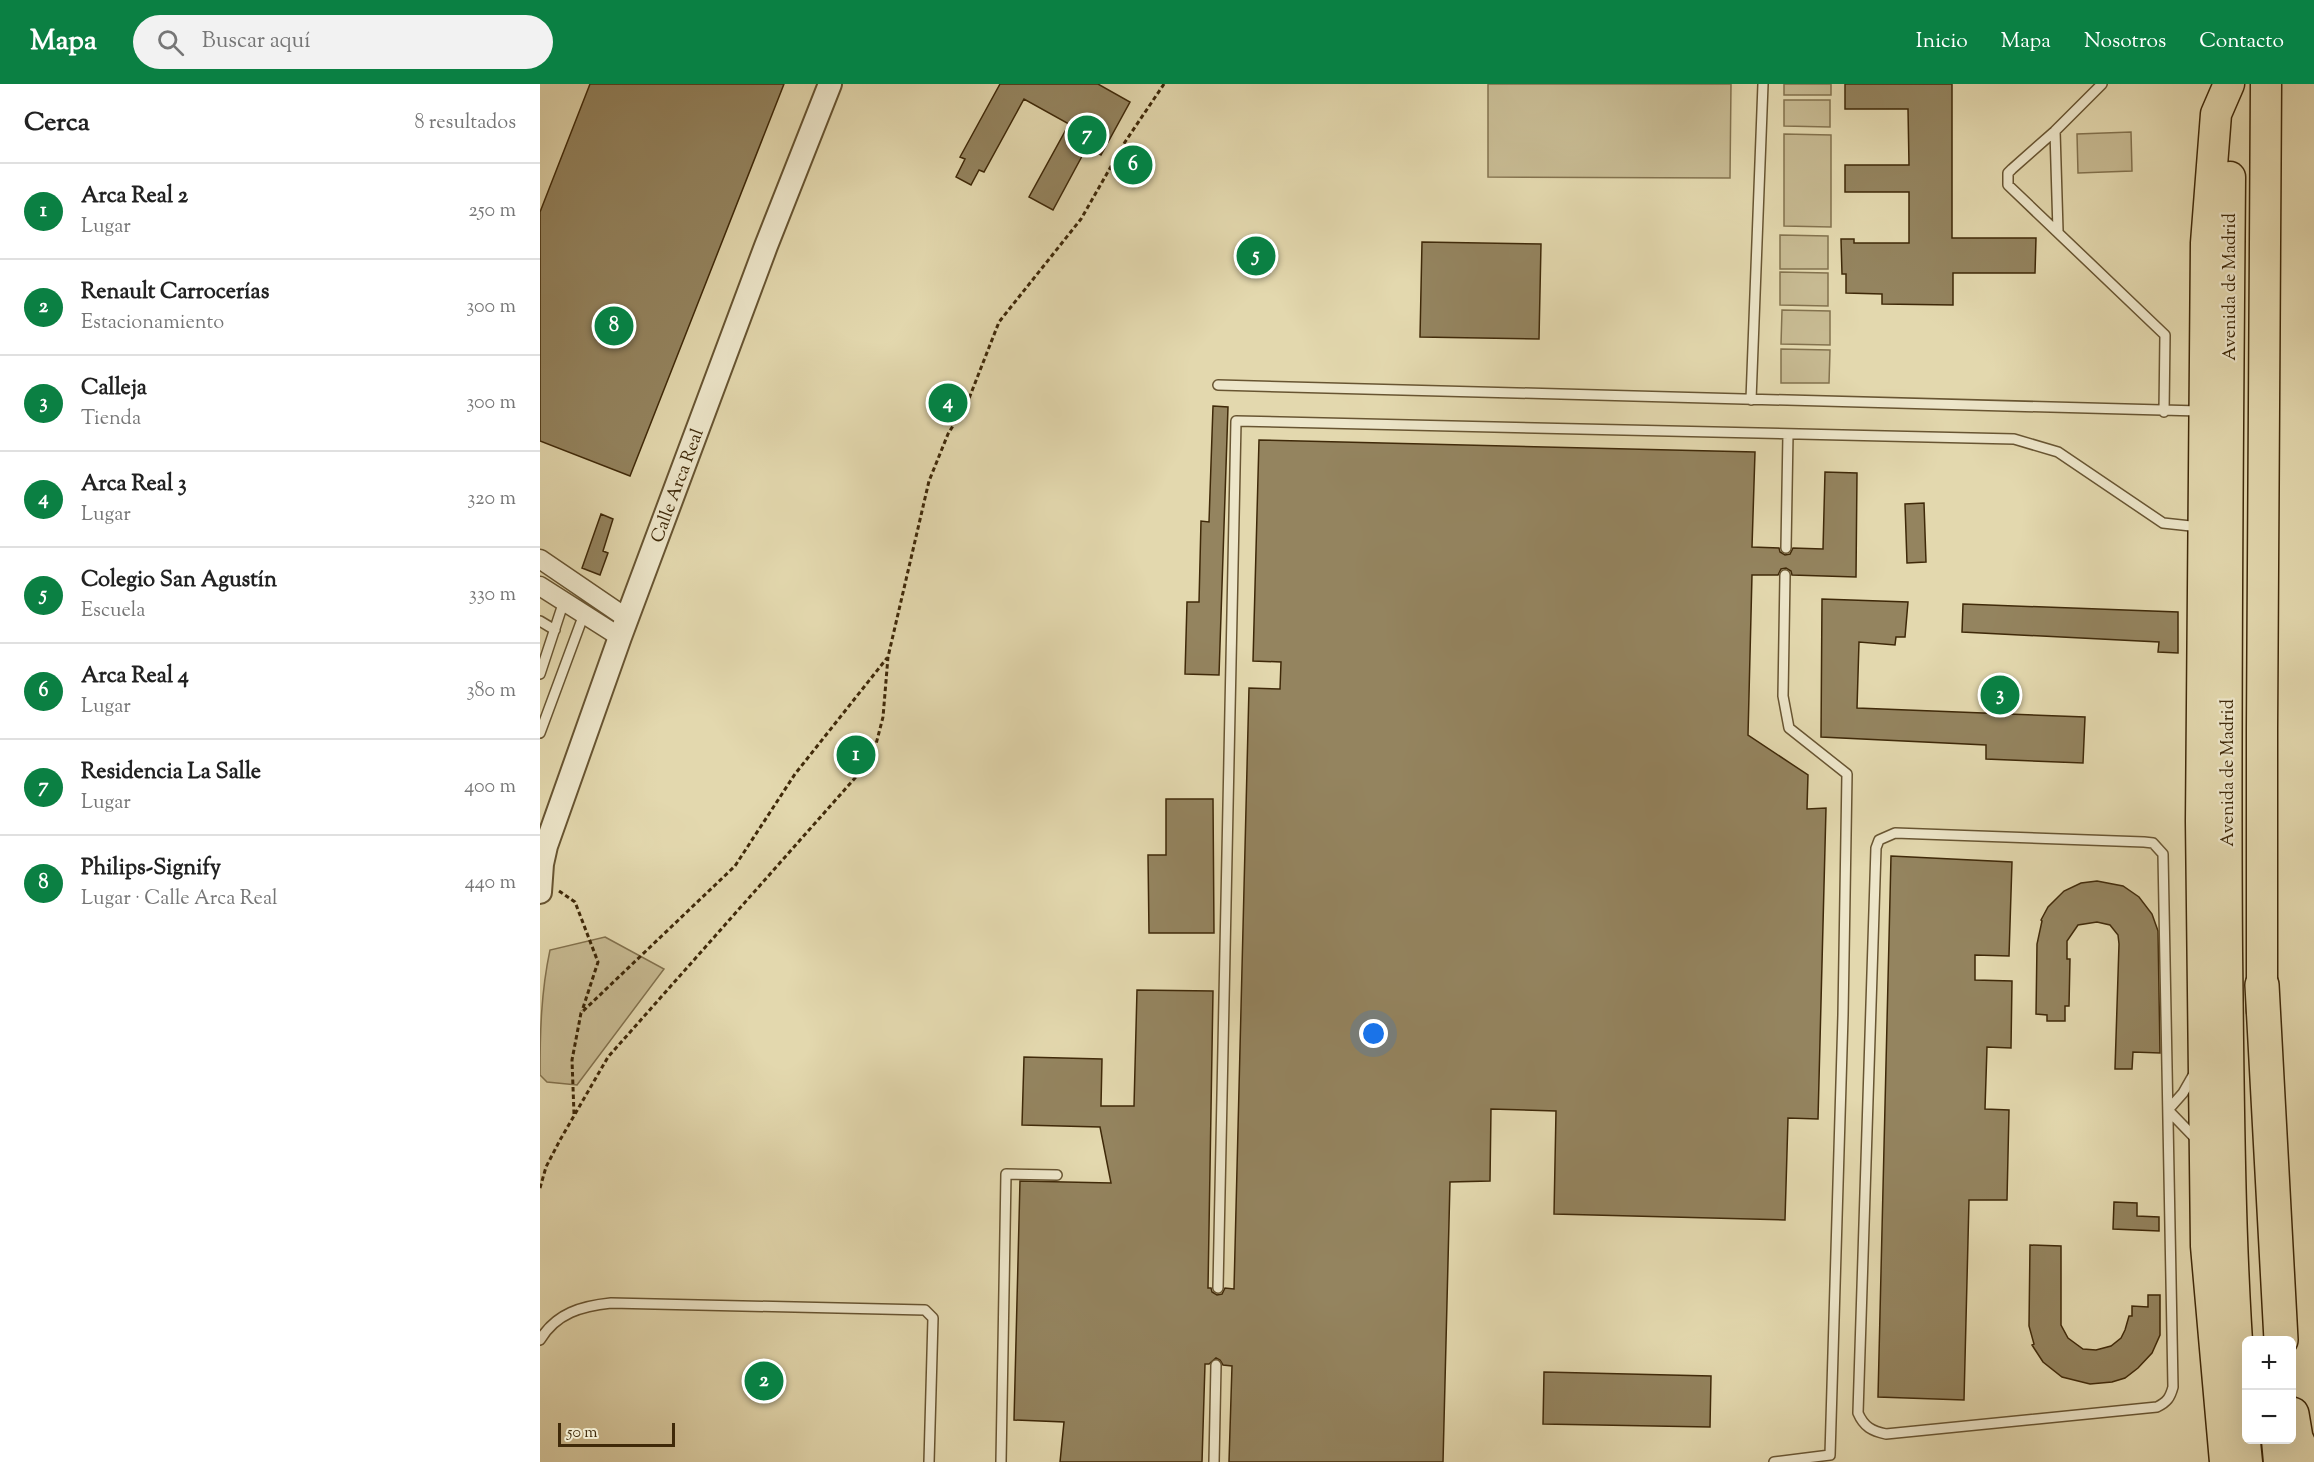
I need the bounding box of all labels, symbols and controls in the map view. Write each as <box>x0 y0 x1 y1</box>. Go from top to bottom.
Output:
search box <box>133 15 553 69</box>
text: Mapa <box>30 22 97 62</box>
icon: search <box>154 26 187 59</box>
text: Buscar aquí <box>202 26 311 58</box>
text: Inicio <box>1916 27 1968 57</box>
text: Mapa <box>2001 27 2051 57</box>
text: Nosotros <box>2084 27 2166 57</box>
text: Contacto <box>2199 27 2284 57</box>
text: Cerca <box>24 105 90 142</box>
text: 8 resultados <box>414 109 516 138</box>
pin: 7 <box>1068 112 1106 158</box>
pin: 6 <box>1114 142 1152 188</box>
text: Arca Real 2 <box>81 181 188 213</box>
text: 1 <box>40 197 47 226</box>
text: 250 m <box>468 197 516 226</box>
text: Lugar <box>81 213 131 242</box>
street label: Avenida de Madrid <box>2218 213 2244 361</box>
pin: 5 <box>1236 234 1276 279</box>
text: Renault Carrocerías <box>81 277 269 309</box>
text: 2 <box>39 293 48 322</box>
text: 300 m <box>466 293 516 322</box>
pin: 8 <box>594 304 634 348</box>
text: Estacionamiento <box>81 309 224 338</box>
text: Calleja <box>81 373 147 405</box>
pin: 4 <box>928 380 968 426</box>
text: 3 <box>39 389 48 418</box>
text: 300 m <box>466 389 516 418</box>
text: Tienda <box>81 405 141 434</box>
street label: Calle Arca Real <box>645 425 712 547</box>
text: Arca Real 3 <box>81 469 187 501</box>
text: 4 <box>38 485 49 514</box>
text: 320 m <box>467 485 516 514</box>
text: Lugar <box>81 501 131 530</box>
text: Colegio San Agustín <box>81 565 277 597</box>
text: 5 <box>40 581 47 610</box>
text: 330 m <box>469 581 516 610</box>
text: Escuela <box>81 597 146 626</box>
text: Arca Real 4 <box>81 661 189 693</box>
pin: 3 <box>1980 672 2020 718</box>
text: 6 <box>39 677 48 706</box>
text: 380 m <box>467 677 516 706</box>
text: Lugar <box>81 693 131 722</box>
street label: Avenida de Madrid <box>2216 699 2242 847</box>
pin: 1 <box>836 732 876 778</box>
text: Residencia La Salle <box>81 757 261 789</box>
text: 7 <box>38 773 49 802</box>
text: 400 m <box>464 773 516 802</box>
text: Lugar <box>81 789 131 818</box>
text: Philips-Signify <box>81 853 221 885</box>
text: 8 <box>39 869 49 898</box>
text: 440 m <box>465 869 516 898</box>
text: Lugar · Calle Arca Real <box>81 885 278 914</box>
your location <box>1359 1019 1388 1048</box>
map controls <box>2242 1336 2296 1444</box>
button: + <box>2242 1336 2296 1390</box>
pin: 2 <box>744 1358 784 1404</box>
button: − <box>2242 1390 2296 1444</box>
scale bar <box>558 1420 675 1448</box>
text: 50 m <box>567 1422 598 1445</box>

